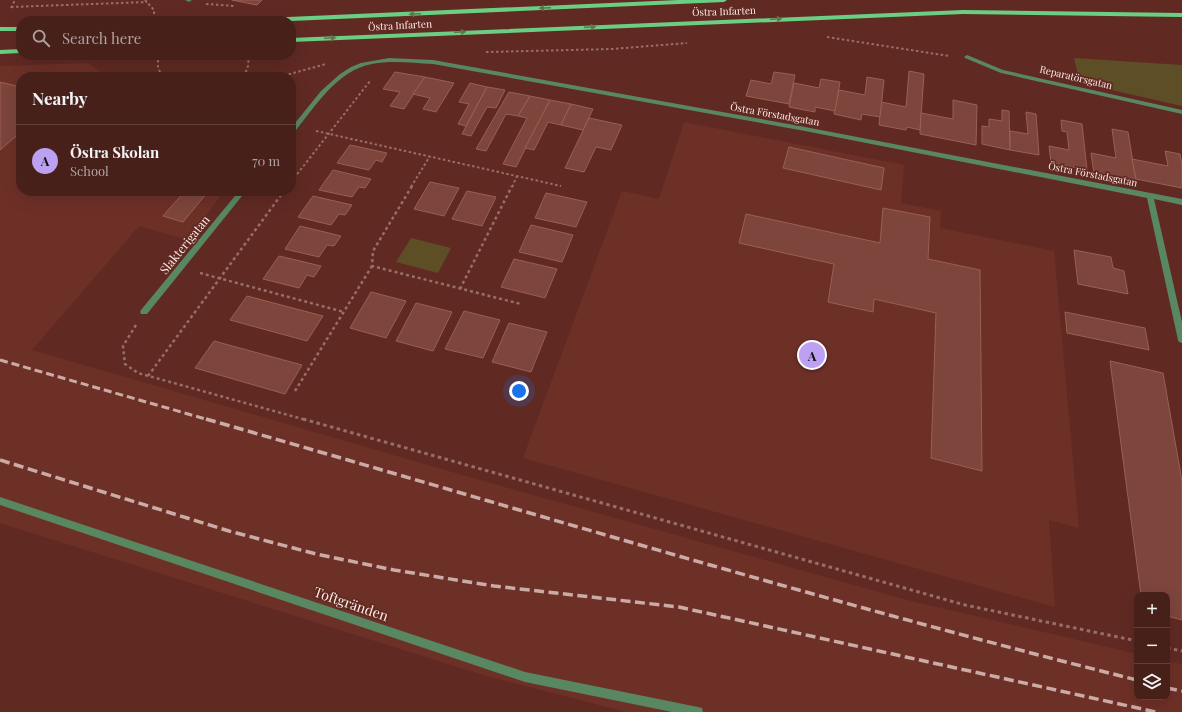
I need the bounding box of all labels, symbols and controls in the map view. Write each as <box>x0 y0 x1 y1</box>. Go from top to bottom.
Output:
street label: Östra Infarten <box>692 3 756 19</box>
one-way arrow <box>538 5 551 11</box>
one-way arrow <box>409 10 421 17</box>
search box <box>16 16 296 60</box>
street label: Östra Infarten <box>368 16 432 34</box>
one-way arrow <box>770 16 783 22</box>
one-way arrow <box>584 23 596 30</box>
icon: search <box>30 27 52 49</box>
text: Search here <box>62 28 141 48</box>
one-way arrow <box>454 29 466 36</box>
one-way arrow <box>324 35 337 41</box>
street label: Reparatörsgatan <box>1038 62 1114 92</box>
text: Nearby <box>32 87 87 109</box>
street label: Östra Förstadsgatan <box>729 99 821 129</box>
text: Östra Skolan <box>70 142 159 162</box>
text: A <box>41 152 49 169</box>
text: 70 m <box>252 152 280 169</box>
street label: Östra Förstadsgatan <box>1047 158 1139 190</box>
text: School <box>70 162 109 179</box>
street label: Slakterigatan <box>156 212 213 277</box>
pin: A <box>799 340 825 370</box>
your location <box>509 381 529 401</box>
street label: Toftgränden <box>311 582 392 625</box>
map controls <box>1134 592 1170 700</box>
button: + <box>1134 592 1170 628</box>
button: − <box>1134 628 1170 664</box>
button: layers <box>1134 664 1170 700</box>

